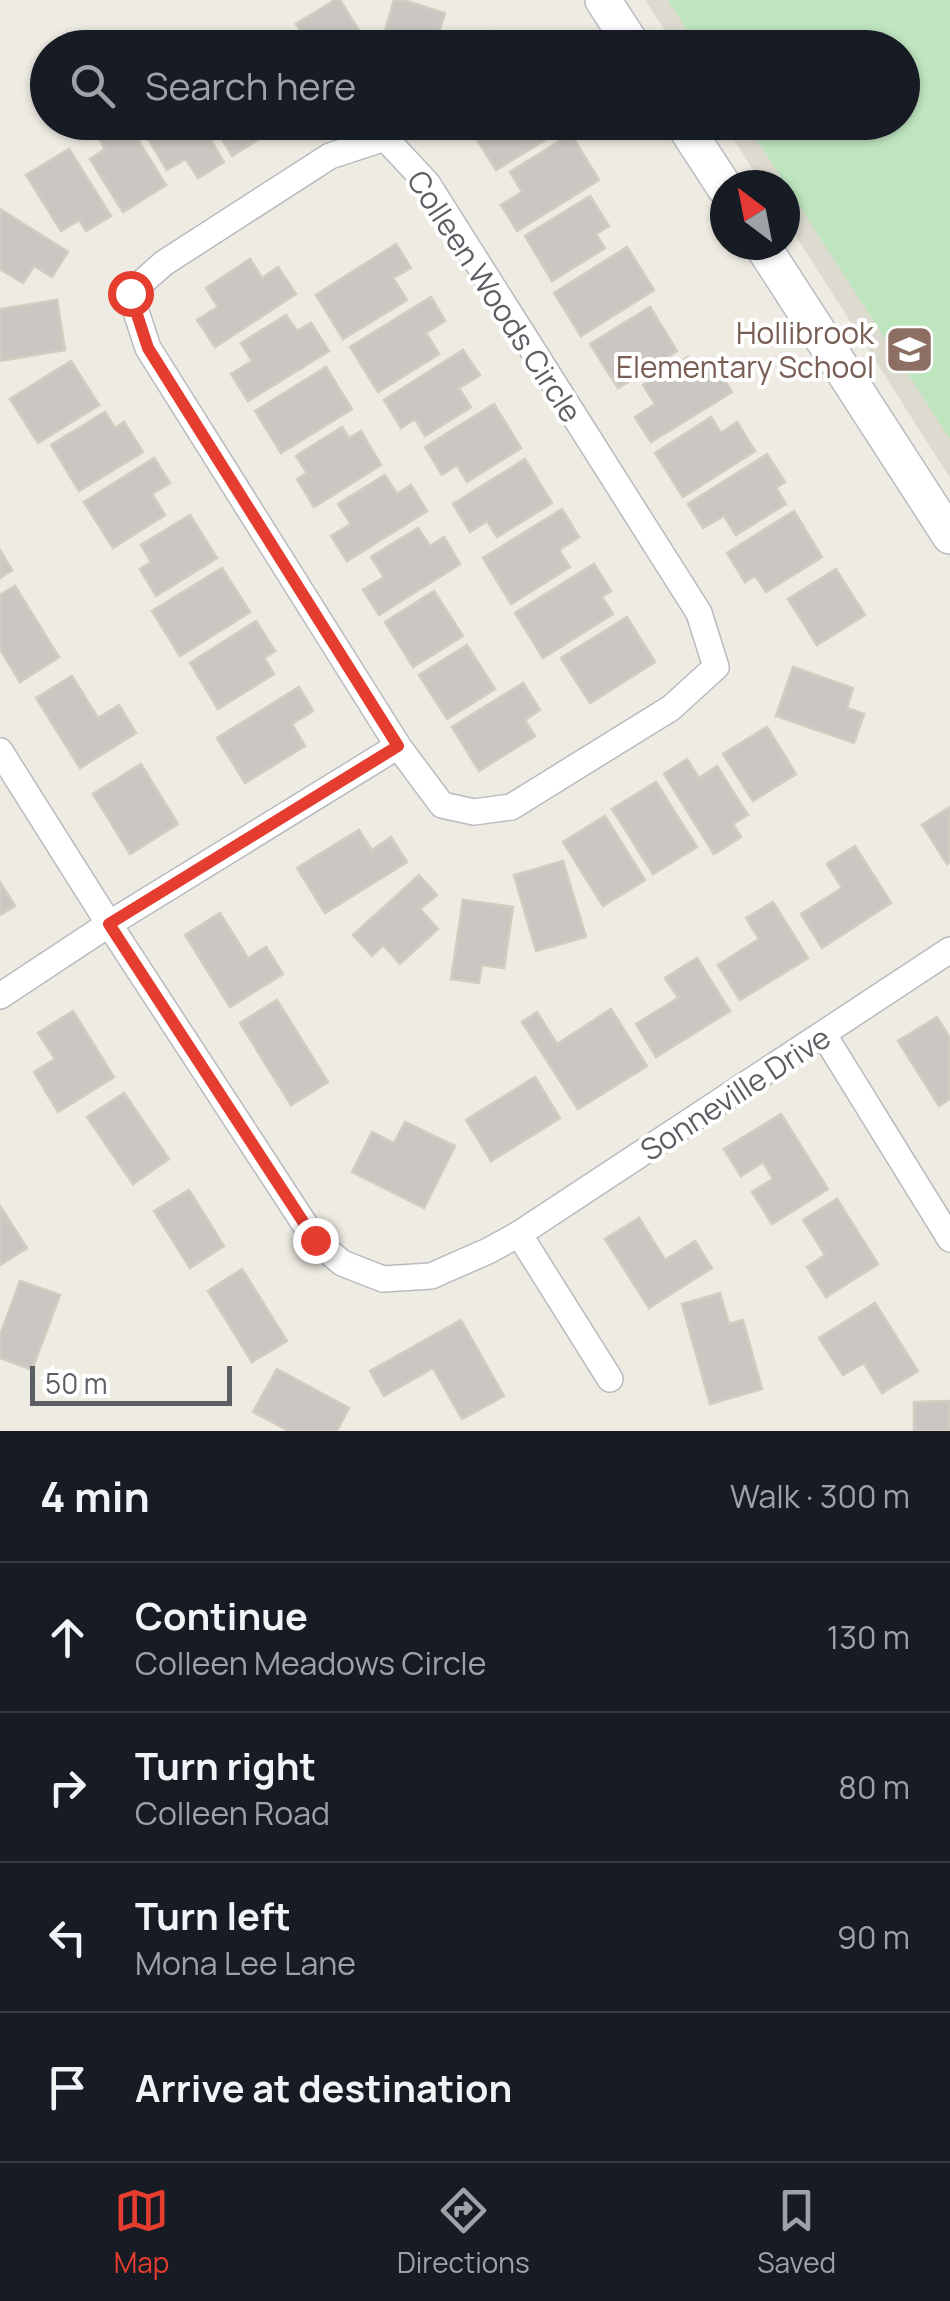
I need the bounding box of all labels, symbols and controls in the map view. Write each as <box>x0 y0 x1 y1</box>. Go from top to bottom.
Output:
search box <box>30 30 920 140</box>
icon: search <box>65 58 120 113</box>
text: Search here <box>145 59 356 111</box>
street label: Colleen Woods Circle <box>398 162 592 430</box>
north arrow <box>710 170 800 260</box>
route start <box>108 271 154 317</box>
place label: Hollibrook Elementary School <box>616 312 875 387</box>
school or university icon: Hollibrook Elementary School <box>883 323 935 375</box>
street label: Sonneville Drive <box>632 1016 838 1170</box>
route end <box>293 1218 339 1264</box>
scale bar <box>30 1361 232 1406</box>
text: 50 m <box>45 1364 108 1402</box>
text: 4 min <box>40 1467 150 1525</box>
text: Walk · 300 m <box>730 1474 910 1518</box>
text: Continue <box>135 1589 308 1641</box>
icon: ahead <box>40 1610 95 1665</box>
text: 130 m <box>827 1615 910 1659</box>
text: Colleen Meadows Circle <box>135 1641 487 1685</box>
text: Turn right <box>135 1739 316 1791</box>
icon: right <box>40 1760 95 1815</box>
text: 80 m <box>838 1765 910 1809</box>
text: Colleen Road <box>135 1791 330 1835</box>
text: Turn left <box>135 1889 291 1941</box>
icon: left <box>40 1910 95 1965</box>
text: 90 m <box>837 1915 910 1959</box>
text: Mona Lee Lane <box>135 1941 356 1985</box>
icon: arrive <box>40 2060 95 2115</box>
text: Arrive at destination <box>135 2061 512 2113</box>
tab: Map <box>114 2183 169 2281</box>
tab: Directions <box>397 2183 530 2281</box>
tab: Saved <box>757 2183 836 2281</box>

